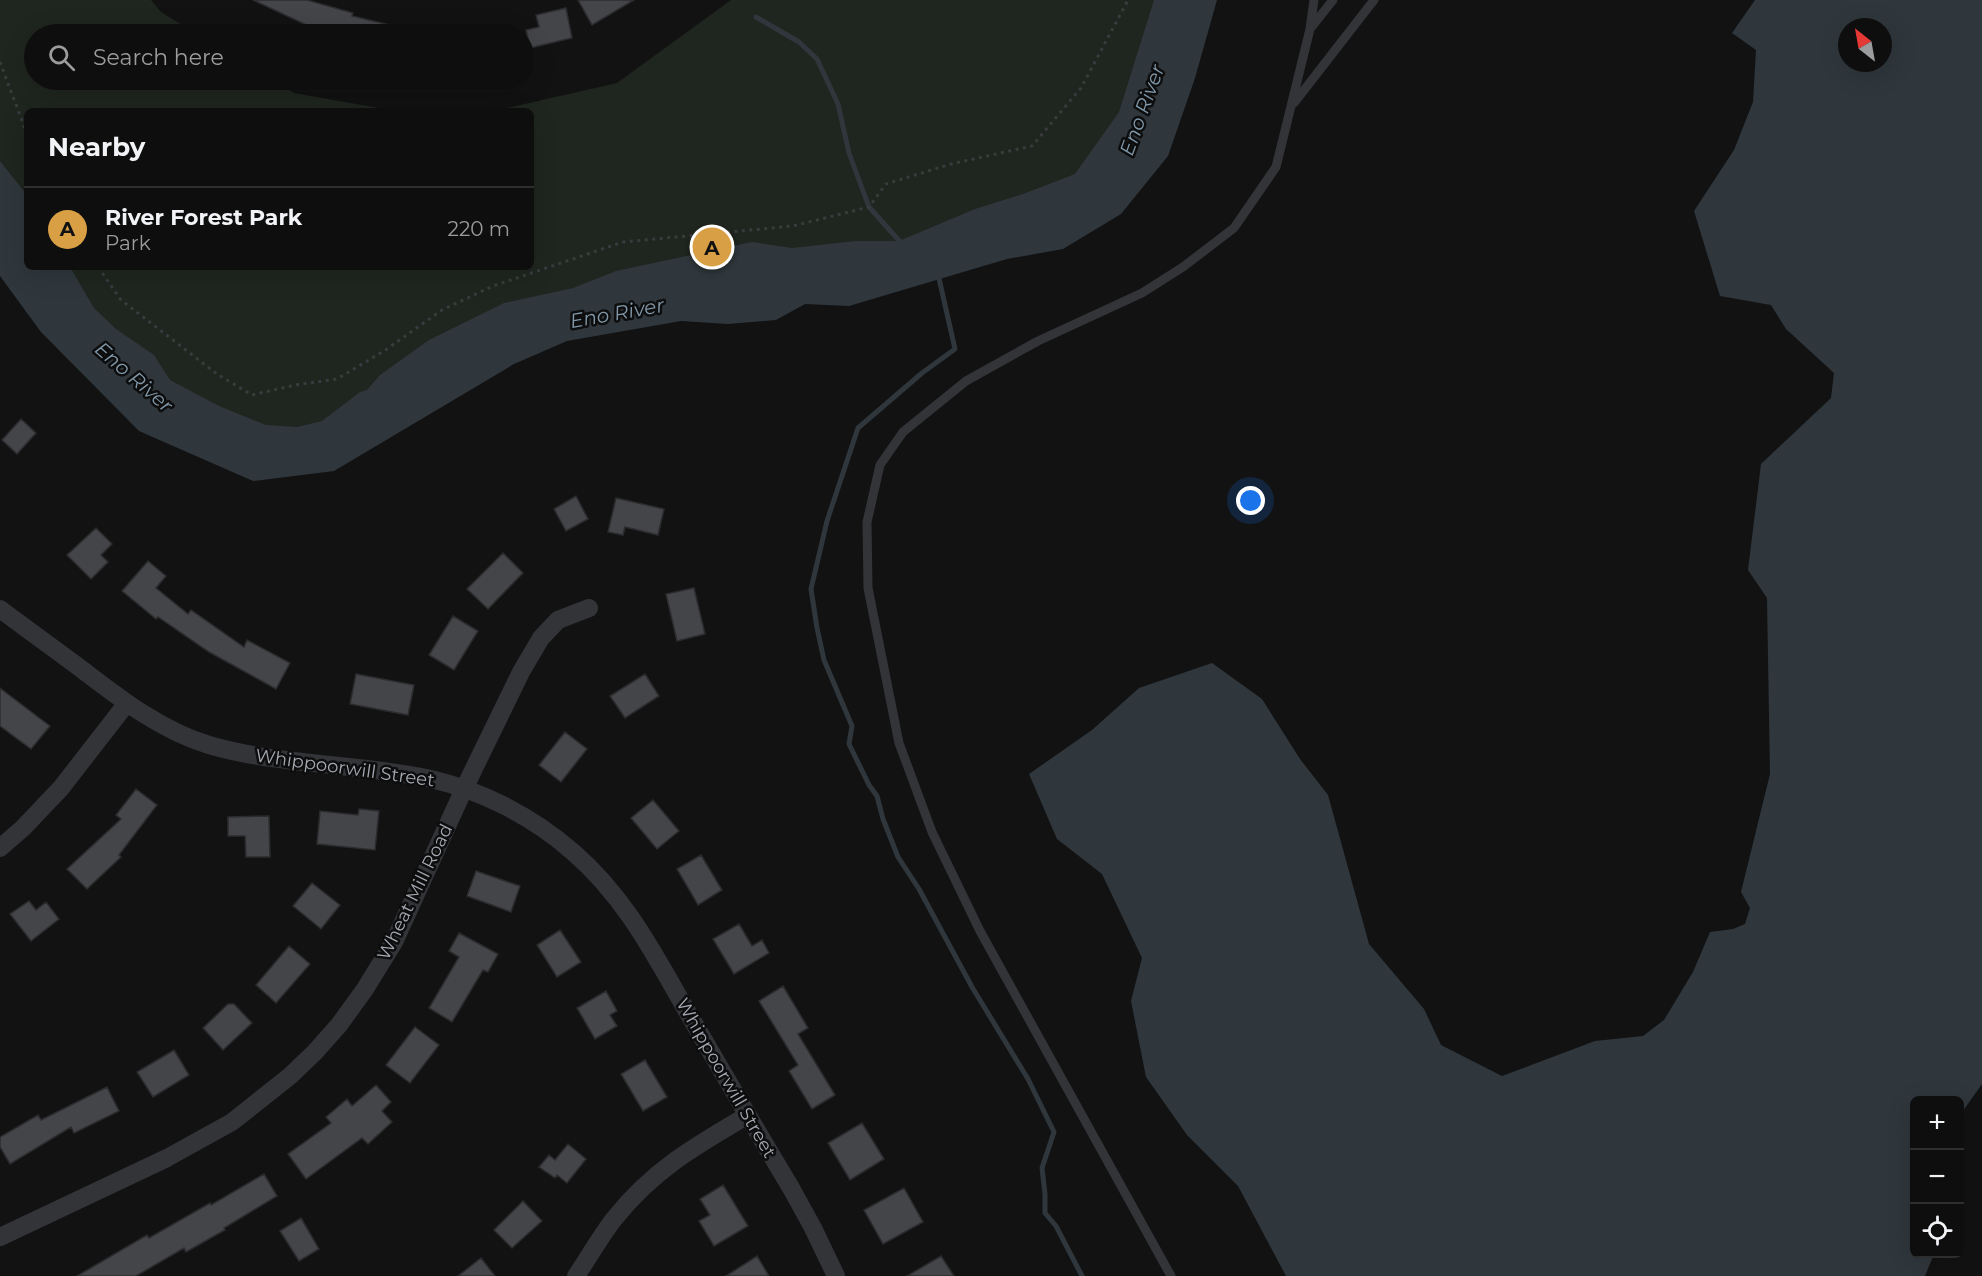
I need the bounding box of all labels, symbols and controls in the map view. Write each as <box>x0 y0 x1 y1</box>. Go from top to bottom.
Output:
north arrow <box>1838 18 1892 72</box>
search box <box>24 24 534 90</box>
icon: search <box>45 41 78 74</box>
text: Search here <box>93 44 224 71</box>
water label: Eno River <box>1114 60 1170 159</box>
text: Nearby <box>48 131 145 163</box>
text: River Forest Park <box>105 204 302 231</box>
text: A <box>60 217 75 241</box>
text: 220 m <box>448 217 510 241</box>
pin: A <box>692 224 732 270</box>
text: Park <box>105 231 151 255</box>
water label: Eno River <box>568 293 667 333</box>
water label: Eno River <box>90 337 179 418</box>
your location <box>1236 486 1265 515</box>
street label: Whippoorwill Street <box>254 745 436 791</box>
street label: Wheat Mill Road <box>373 820 457 964</box>
street label: Whippoorwill Street <box>671 994 781 1162</box>
map controls <box>1910 1096 1964 1258</box>
button: + <box>1910 1096 1964 1150</box>
button: − <box>1910 1150 1964 1204</box>
button: locate <box>1910 1204 1964 1258</box>

